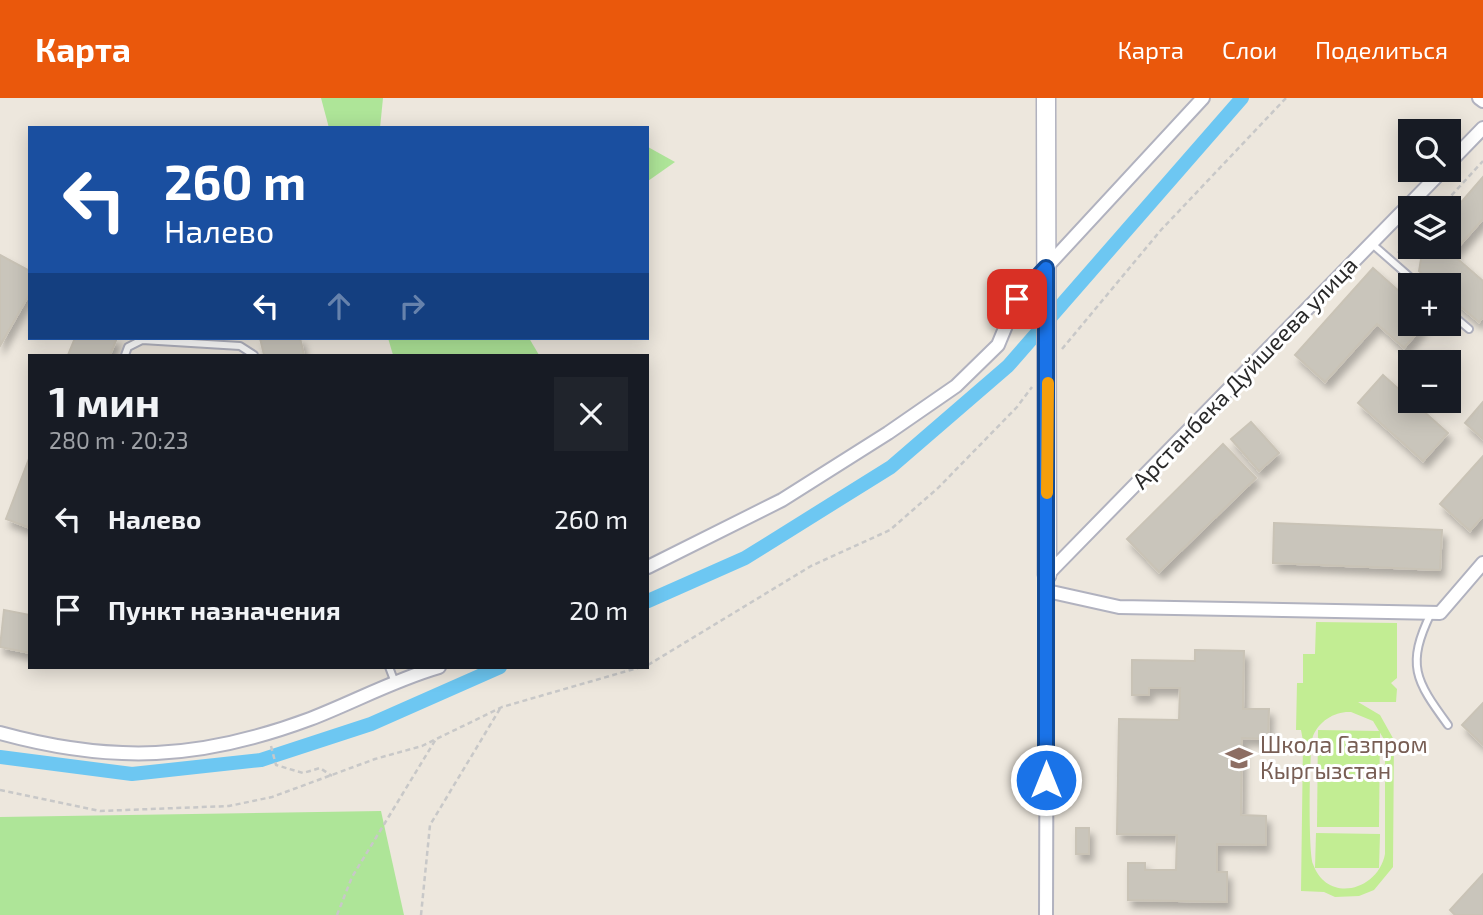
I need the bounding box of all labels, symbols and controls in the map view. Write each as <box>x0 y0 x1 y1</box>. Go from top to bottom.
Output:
text: Карта <box>35 29 131 69</box>
text: Карта <box>1117 35 1184 64</box>
text: Слои <box>1222 35 1277 64</box>
text: Поделиться <box>1315 35 1448 64</box>
map controls <box>1398 119 1461 413</box>
button: search <box>1398 119 1461 182</box>
text: 260 m <box>164 151 306 210</box>
icon: left <box>49 154 140 245</box>
button: layers <box>1398 196 1461 259</box>
text: Налево <box>164 211 274 249</box>
street label: Арстанбека Дуйшеева улица <box>1126 250 1363 495</box>
pin <box>987 269 1047 329</box>
button: + <box>1398 273 1461 336</box>
icon: arrive <box>998 280 1036 318</box>
icon: left <box>247 287 285 325</box>
icon: ahead <box>320 287 358 325</box>
icon: right <box>393 287 431 325</box>
button: − <box>1398 350 1461 413</box>
text: 1 мин <box>49 375 160 425</box>
button: close <box>554 377 628 451</box>
text: 280 m · 20:23 <box>49 426 189 454</box>
icon: left <box>49 500 87 538</box>
text: Налево <box>108 503 201 534</box>
text: 260 m <box>554 503 628 534</box>
icon: arrive <box>49 591 87 629</box>
text: Пункт назначения <box>108 594 341 625</box>
text: 20 m <box>569 594 628 625</box>
place label: Школа Газпром Кыргызстан <box>1260 730 1428 784</box>
position arrow <box>1009 743 1083 817</box>
school or university icon: Школа Газпром Кыргызстан <box>1224 743 1254 773</box>

